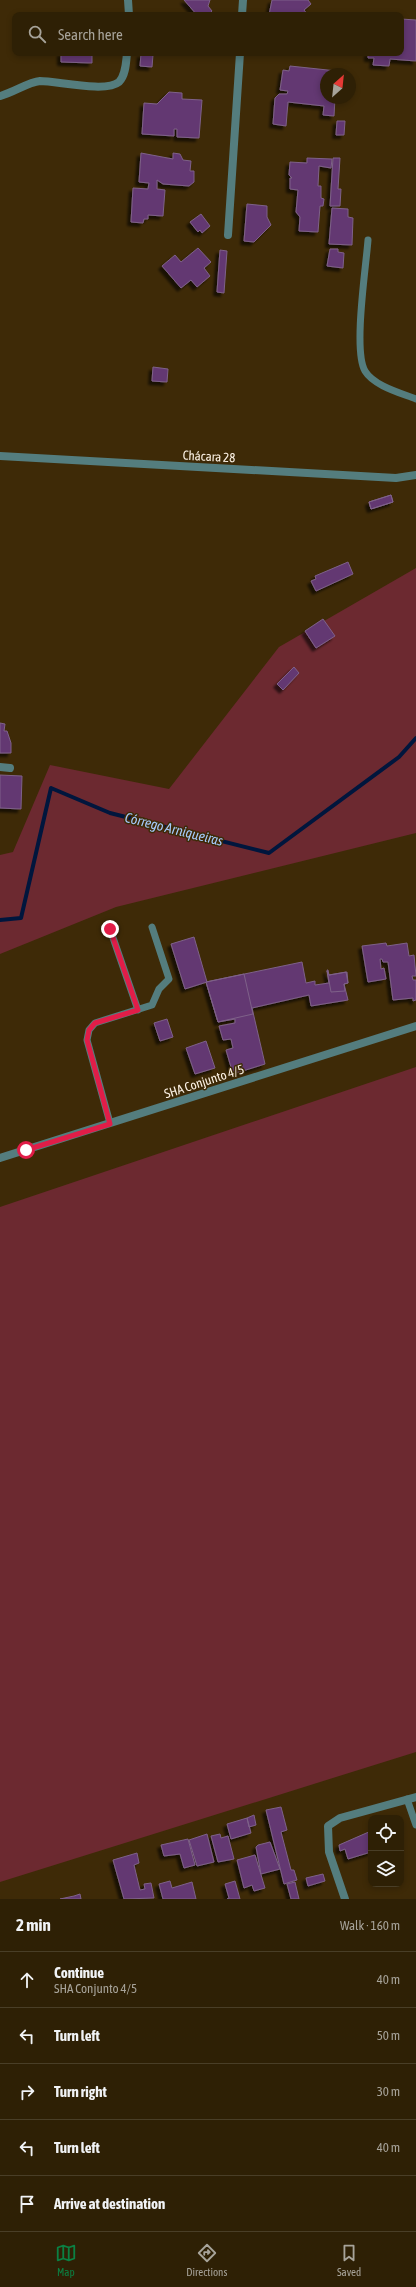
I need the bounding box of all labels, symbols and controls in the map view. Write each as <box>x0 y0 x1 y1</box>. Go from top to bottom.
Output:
search box <box>12 12 404 56</box>
icon: search <box>26 23 48 45</box>
text: Search here <box>58 26 123 43</box>
north arrow <box>320 68 356 104</box>
street label: Chácara 28 <box>182 448 236 465</box>
water label: Córrego Arniqueiras <box>123 809 225 849</box>
route end <box>101 920 119 938</box>
street label: SHA Conjunto 4/5 <box>162 1061 246 1101</box>
route start <box>17 1141 35 1159</box>
map controls <box>368 1815 404 1887</box>
button: locate <box>368 1815 404 1851</box>
button: layers <box>368 1851 404 1887</box>
text: 2 min <box>16 1915 51 1935</box>
text: Walk · 160 m <box>340 1918 400 1933</box>
text: Continue <box>54 1964 104 1981</box>
icon: ahead <box>16 1969 38 1991</box>
text: 40 m <box>377 1972 400 1987</box>
text: SHA Conjunto 4/5 <box>54 1981 137 1996</box>
icon: left <box>16 2025 38 2047</box>
text: Turn left <box>54 2027 100 2044</box>
text: 50 m <box>377 2028 400 2043</box>
icon: right <box>16 2081 38 2103</box>
text: Turn right <box>54 2083 107 2100</box>
text: 30 m <box>377 2084 400 2099</box>
icon: left <box>16 2137 38 2159</box>
text: Turn left <box>54 2139 100 2156</box>
text: 40 m <box>377 2140 400 2155</box>
icon: arrive <box>16 2193 38 2215</box>
text: Arrive at destination <box>54 2195 165 2212</box>
tab: Map <box>55 2242 77 2278</box>
tab: Directions <box>186 2242 227 2278</box>
tab: Saved <box>337 2242 361 2278</box>

